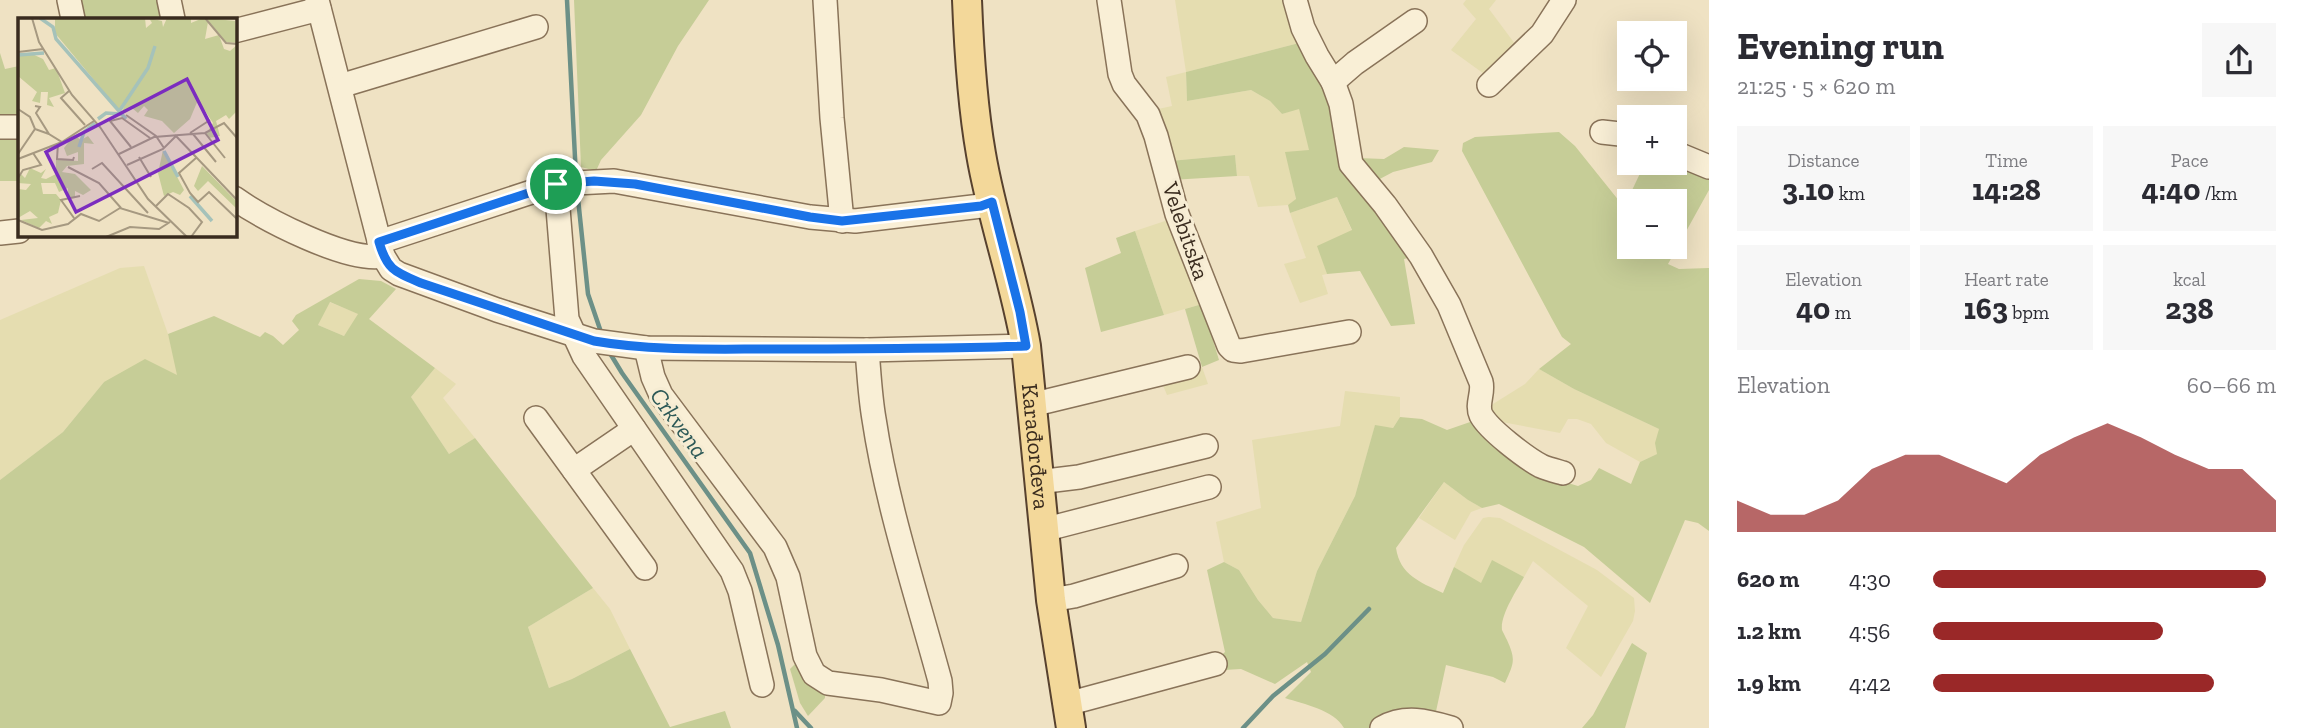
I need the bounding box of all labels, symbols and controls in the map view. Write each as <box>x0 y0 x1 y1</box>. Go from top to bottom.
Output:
inset map <box>18 18 236 236</box>
map controls <box>1617 21 1687 259</box>
button: locate <box>1617 21 1687 91</box>
text: Evening run <box>1737 23 1944 69</box>
button: share <box>2202 23 2276 97</box>
text: 21:25 · 5 × 620 m <box>1737 72 1895 100</box>
button: + <box>1617 105 1687 175</box>
text: Distance <box>1788 149 1859 172</box>
text: Time <box>1985 149 2028 172</box>
text: Pace <box>2171 149 2208 172</box>
pin <box>526 154 586 214</box>
icon: arrive <box>537 165 575 203</box>
text: 3.10 <box>1782 172 1834 208</box>
text: 14:28 <box>1972 172 2041 208</box>
text: 4:40 <box>2142 172 2200 208</box>
street label: Velebitska <box>1156 177 1216 284</box>
text: km <box>1834 182 1865 205</box>
text: /km <box>2200 182 2237 205</box>
button: − <box>1617 189 1687 259</box>
text: Elevation <box>1785 268 1862 291</box>
text: Heart rate <box>1964 268 2049 291</box>
text: kcal <box>2173 268 2206 291</box>
text: 40 <box>1796 291 1830 327</box>
text: 163 <box>1964 291 2008 327</box>
text: 238 <box>2165 291 2214 327</box>
text: m <box>1830 301 1851 324</box>
text: bpm <box>2008 301 2049 324</box>
text: Elevation <box>1737 371 1830 399</box>
text: 60–66 m <box>2187 371 2276 399</box>
water label: Crkvena <box>644 382 715 464</box>
street label: Karađorđeva <box>1016 382 1056 511</box>
text: 620 m <box>1737 565 1799 593</box>
text: 4:30 <box>1849 565 1891 593</box>
text: 1.2 km <box>1737 617 1801 645</box>
text: 4:56 <box>1849 617 1891 645</box>
text: 1.9 km <box>1737 669 1801 697</box>
text: 4:42 <box>1849 669 1891 697</box>

